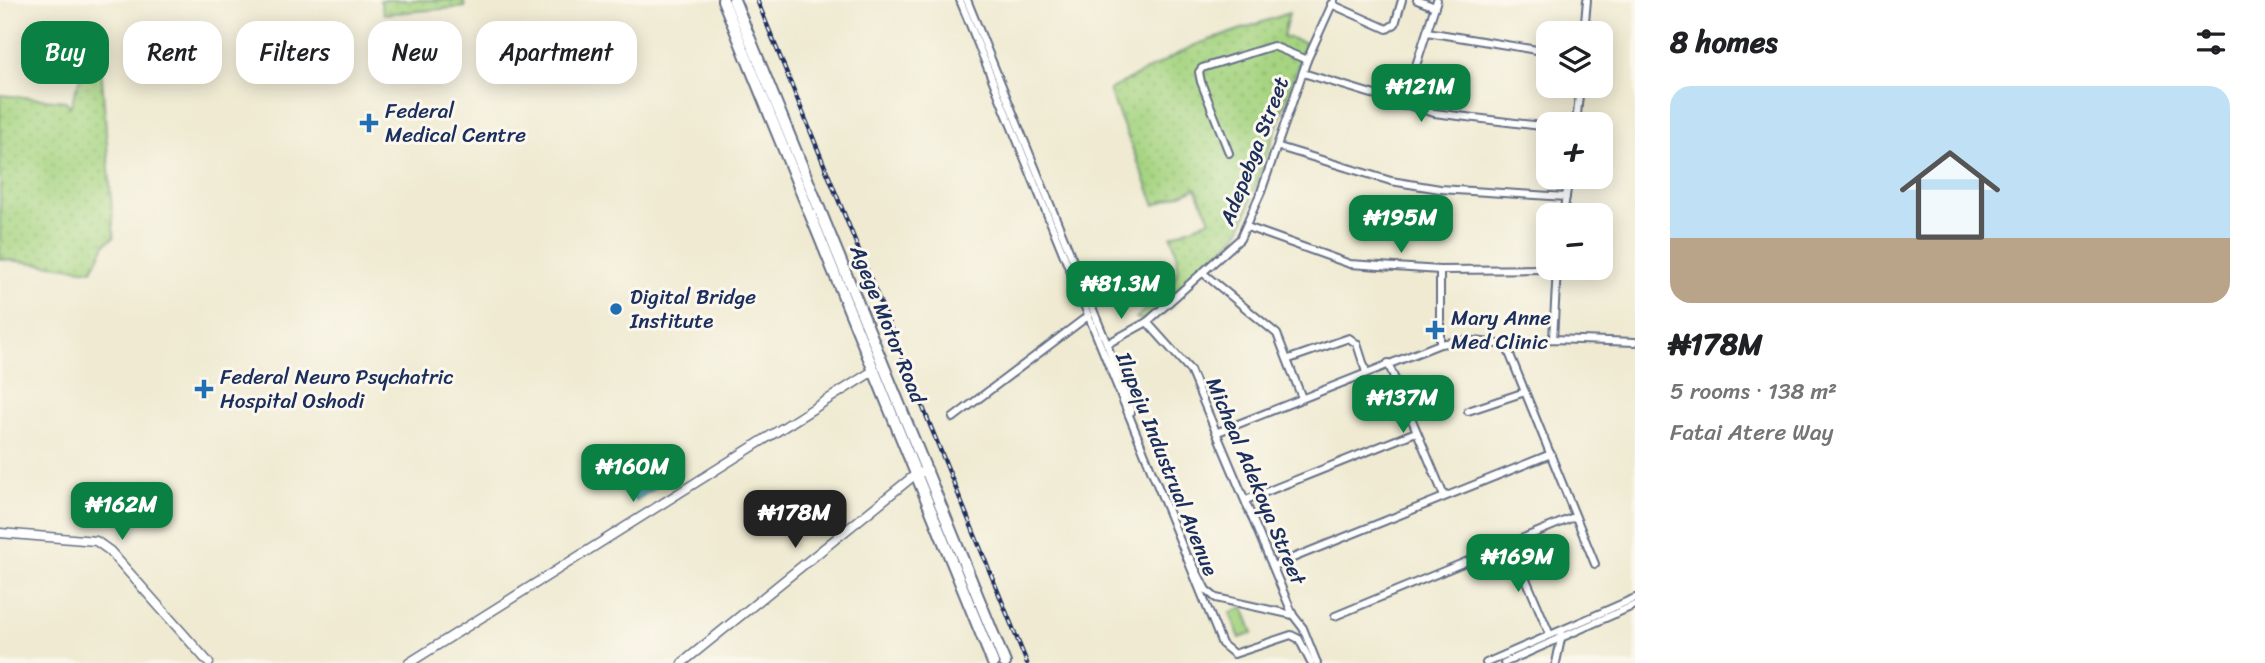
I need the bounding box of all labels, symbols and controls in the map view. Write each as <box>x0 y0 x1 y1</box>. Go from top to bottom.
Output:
text: 8 homes <box>1670 15 1778 69</box>
chip: Buy <box>21 21 109 84</box>
chip: Rent <box>123 21 222 84</box>
chip: Filters <box>236 21 354 84</box>
chip: New <box>368 21 462 84</box>
chip: Apartment <box>476 21 637 84</box>
map controls <box>1536 21 1613 280</box>
button: layers <box>1536 21 1613 98</box>
icon: filters <box>2192 23 2230 61</box>
pin: ₦121M <box>1372 64 1470 124</box>
text: ₦121M <box>1387 66 1455 107</box>
street label: Adepebga Street <box>1208 71 1300 232</box>
place label: Federal Medical Centre <box>385 92 526 154</box>
button: + <box>1536 112 1613 189</box>
marker: Federal Medical Centre <box>359 113 379 133</box>
icon: home <box>1887 132 2013 258</box>
pin: ₦195M <box>1352 196 1450 255</box>
text: ₦195M <box>1365 197 1437 238</box>
button: − <box>1536 203 1613 280</box>
street label: Agege Motor Road <box>839 238 938 411</box>
pin: ₦81.3M <box>1064 262 1178 321</box>
text: ₦81.3M <box>1082 263 1160 304</box>
place label: Digital Bridge Institute <box>629 278 756 340</box>
place label: Mary Anne Med Clinic <box>1451 299 1551 361</box>
marker: Digital Bridge Institute <box>608 301 624 317</box>
text: ₦178M <box>1670 317 1763 371</box>
marker: Mary Anne Med Clinic <box>1425 320 1445 340</box>
street label: Ilupeju Industrual Avenue <box>1104 345 1229 582</box>
place label: Federal Neuro Psychatric Hospital Oshodi <box>220 358 454 420</box>
street label: Micheal Adekoya Street <box>1195 371 1318 592</box>
text: 5 rooms · 138 m² <box>1670 371 1837 412</box>
pin: ₦137M <box>1354 376 1452 435</box>
text: ₦137M <box>1368 377 1438 418</box>
marker: Federal Neuro Psychatric Hospital Oshodi <box>194 379 214 399</box>
text: Fatai Atere Way <box>1670 412 1833 453</box>
pin: ₦160M <box>584 444 682 504</box>
text: ₦160M <box>597 446 669 487</box>
pin: ₦162M <box>73 482 171 542</box>
text: ₦162M <box>87 484 157 525</box>
pin: ₦178M <box>746 490 844 550</box>
text: ₦178M <box>760 492 830 533</box>
pin: ₦169M <box>1469 534 1567 594</box>
text: ₦169M <box>1482 536 1554 577</box>

